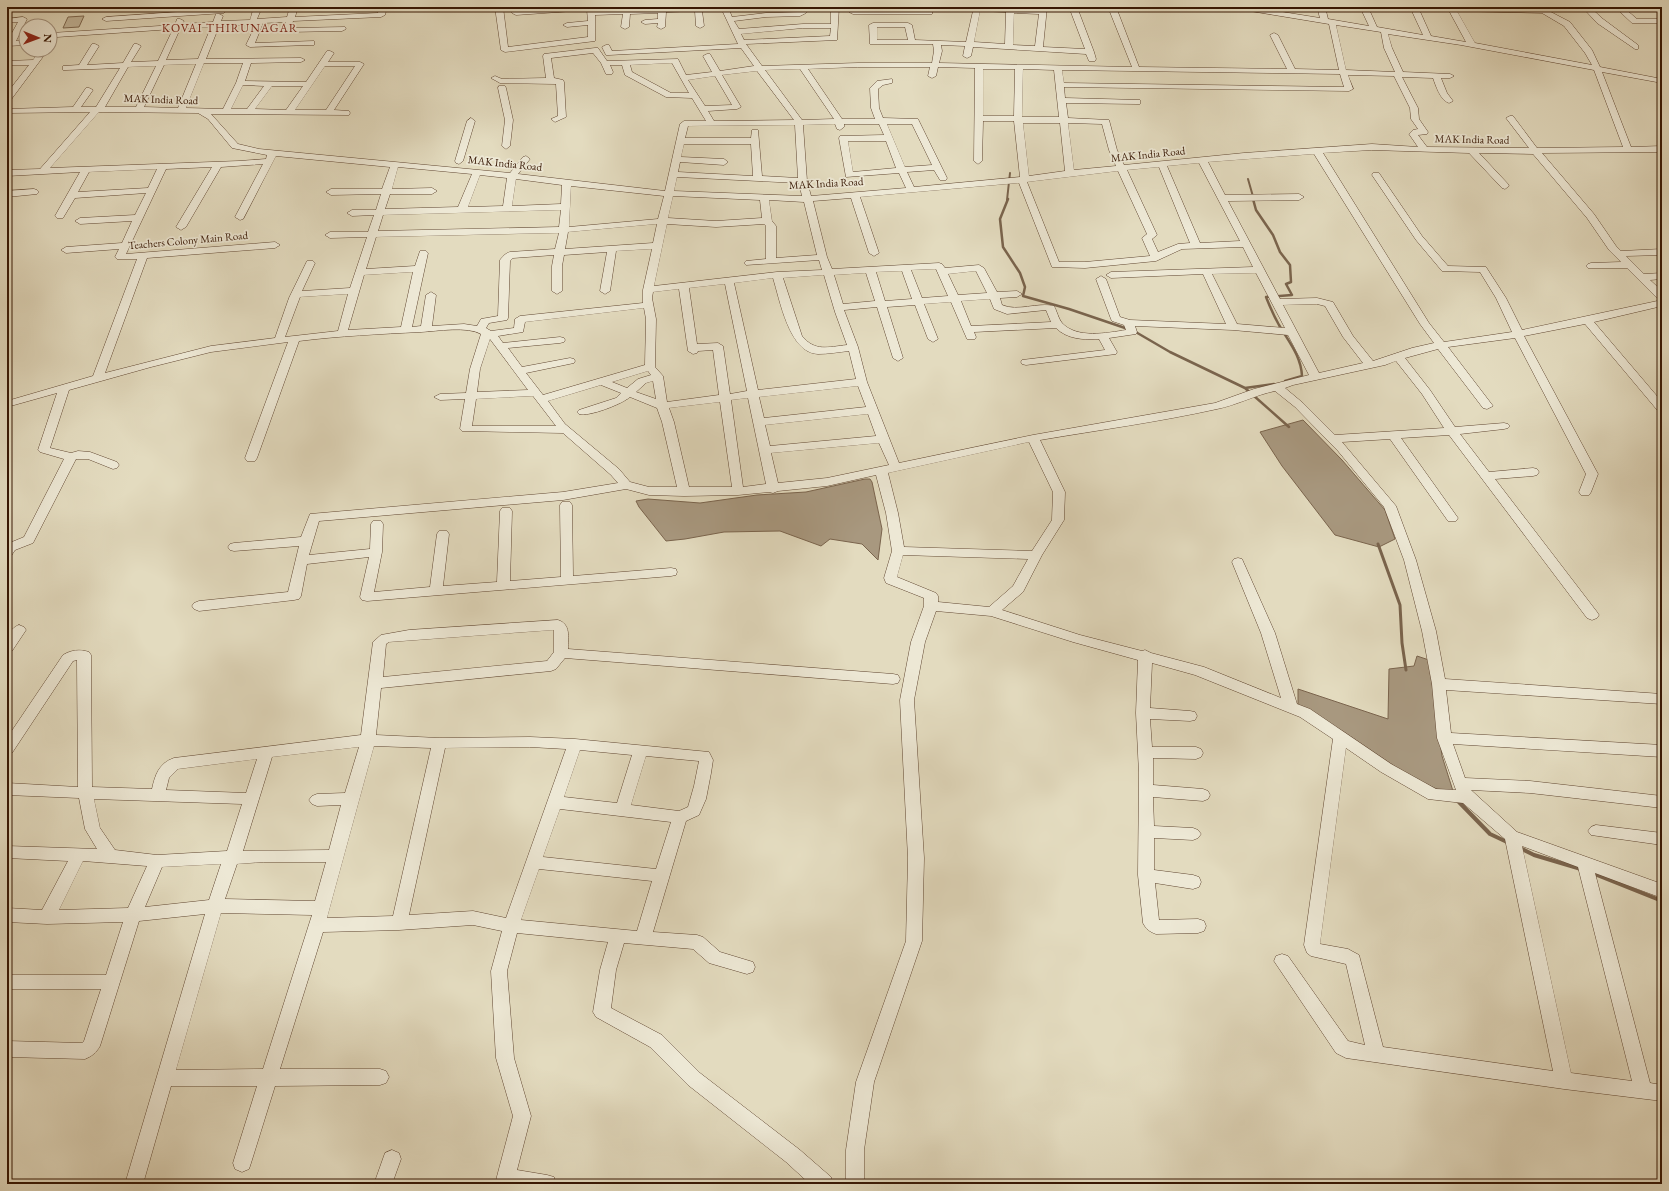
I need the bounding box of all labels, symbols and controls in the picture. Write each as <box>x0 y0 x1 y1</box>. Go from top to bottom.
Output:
north arrow <box>18 18 58 58</box>
district label: KOVAI THIRUNAGAR <box>162 20 298 36</box>
text: N <box>41 34 55 43</box>
street label: MAK India Road <box>123 91 199 107</box>
street label: MAK India Road <box>1435 131 1510 147</box>
street label: MAK India Road <box>1110 143 1186 165</box>
street label: MAK India Road <box>467 152 543 174</box>
street label: MAK India Road <box>788 174 864 192</box>
street label: Teachers Colony Main Road <box>128 228 249 252</box>

